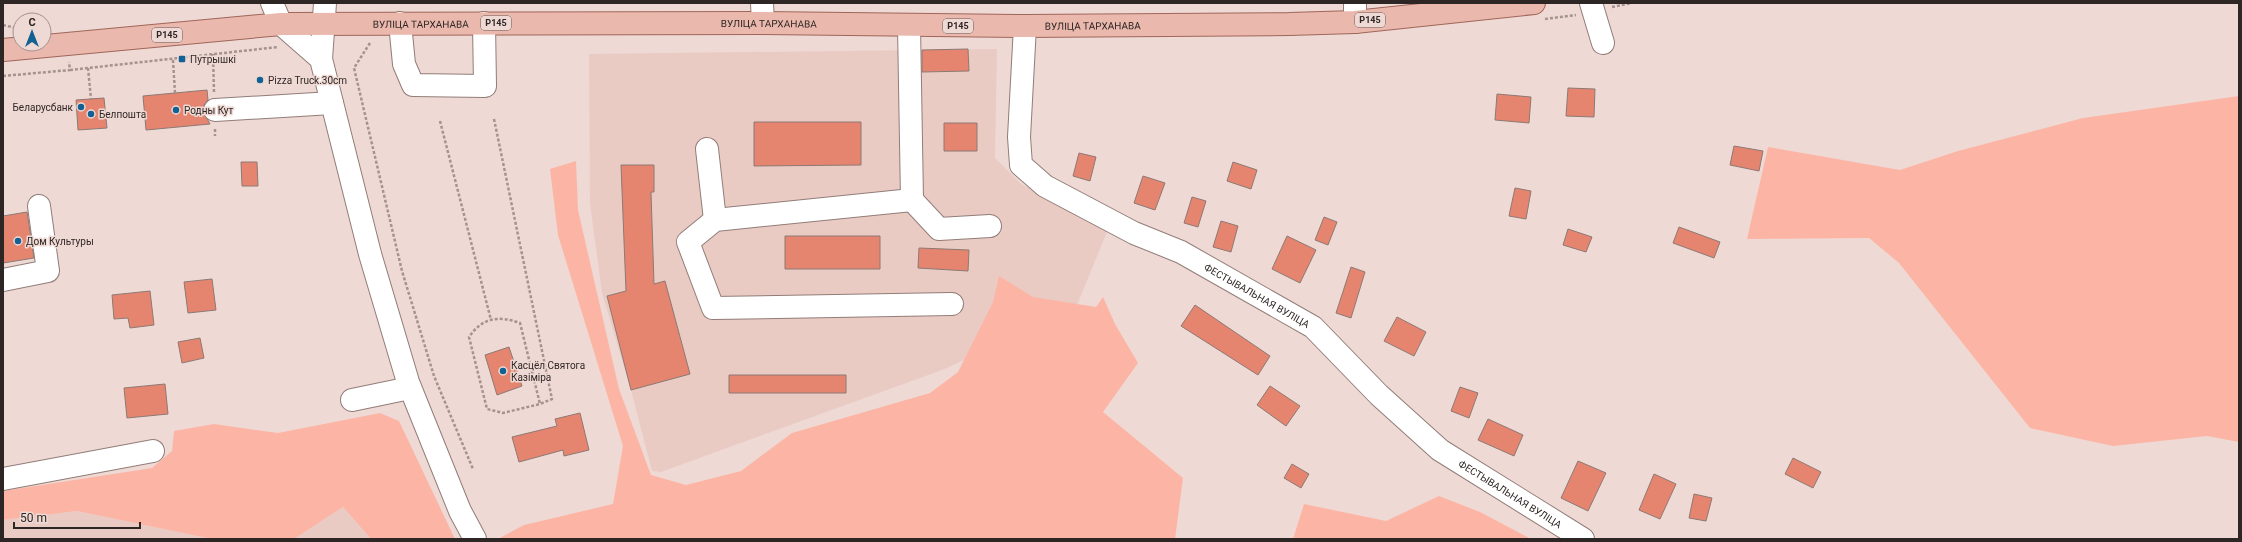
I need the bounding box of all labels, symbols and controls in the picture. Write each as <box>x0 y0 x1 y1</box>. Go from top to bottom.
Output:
north arrow <box>12 12 52 52</box>
road number: Р145 <box>1355 13 1385 27</box>
text: С <box>28 16 36 29</box>
road number: Р145 <box>481 16 511 30</box>
street label: ВУЛІЦА ТАРХАНАВА <box>721 17 817 29</box>
street label: ВУЛІЦА ТАРХАНАВА <box>373 18 469 29</box>
road number: Р145 <box>943 19 973 33</box>
street label: ВУЛІЦА ТАРХАНАВА <box>1045 20 1141 31</box>
road number: Р145 <box>152 28 182 42</box>
marker: Путрышкі <box>177 54 187 64</box>
place label: Путрышкі <box>190 54 236 65</box>
marker: Pizza Truck.30cm <box>255 75 265 85</box>
place label: Pizza Truck.30cm <box>268 75 347 86</box>
place label: Беларусбанк <box>13 102 74 113</box>
marker: Беларусбанк <box>76 102 86 112</box>
marker: Родны Кут <box>171 105 181 115</box>
place label: Родны Кут <box>184 105 234 116</box>
marker: Белпошта <box>86 109 96 119</box>
place label: Белпошта <box>99 109 146 120</box>
marker: Дом Культуры <box>13 236 23 246</box>
place label: Дом Культуры <box>26 236 94 247</box>
street label: ФЕСТЫВАЛЬНАЯ ВУЛІЦА <box>1203 260 1312 330</box>
place label: Касцёл Святога Казіміра <box>511 360 585 383</box>
marker: Касцёл Святога Казіміра <box>498 366 508 376</box>
street label: ФЕСТЫВАЛЬНАЯ ВУЛІЦА <box>1457 457 1564 530</box>
scale bar <box>14 504 140 530</box>
text: 50 m <box>20 511 47 525</box>

